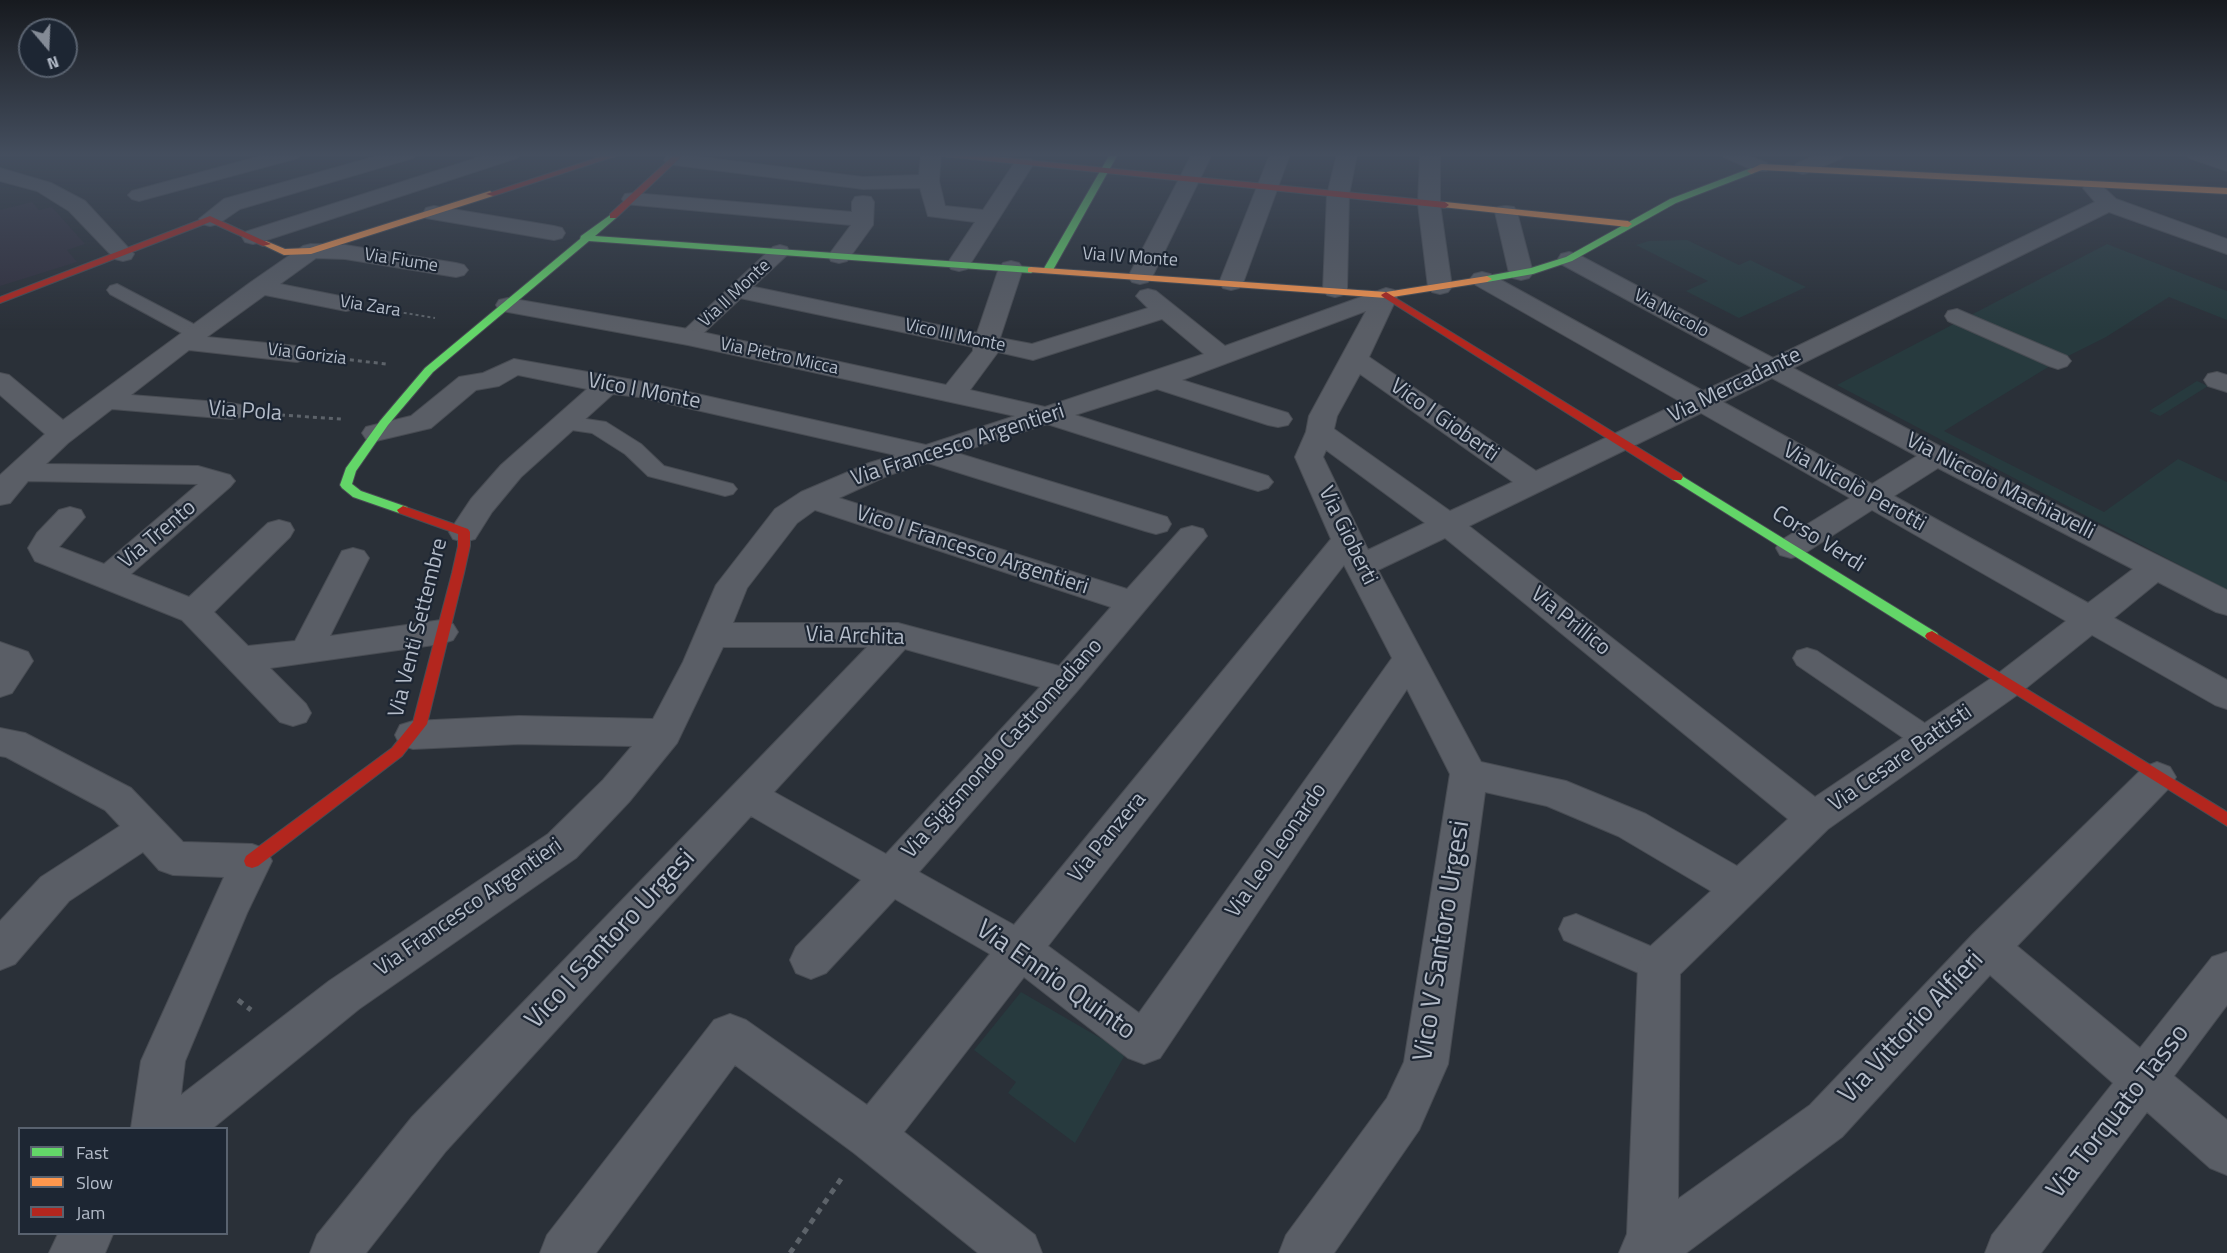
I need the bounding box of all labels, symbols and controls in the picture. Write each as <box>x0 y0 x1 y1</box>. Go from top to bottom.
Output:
north arrow <box>18 18 78 78</box>
text: N <box>44 50 62 76</box>
street label: Via IV Monte <box>1081 244 1179 272</box>
street label: Via Fiume <box>363 245 439 277</box>
street label: Via II Monte <box>695 255 775 333</box>
street label: Via Niccolo <box>1630 285 1712 343</box>
street label: Via Zara <box>338 292 402 322</box>
street label: Vico III Monte <box>903 315 1007 357</box>
street label: Via Pietro Micca <box>718 334 840 380</box>
street label: Via Gorizia <box>266 339 348 371</box>
street label: Via Mercadante <box>1664 343 1806 429</box>
street label: Vico I Monte <box>585 368 703 416</box>
street label: Vico I Gioberti <box>1385 374 1503 468</box>
street label: Via Pola <box>207 396 283 428</box>
street label: Via Francesco Argentieri <box>848 399 1068 493</box>
street label: Via Niccolò Machiavelli <box>1901 428 2099 546</box>
street label: Via Nicolò Perotti <box>1778 438 1930 538</box>
street label: Via Gioberti <box>1312 482 1382 590</box>
street label: Via Trento <box>114 495 202 575</box>
street label: Vico I Francesco Argentieri <box>852 501 1092 601</box>
street label: Corso Verdi <box>1767 501 1869 579</box>
street label: Via Venti Settembre <box>384 536 454 720</box>
street label: Via Prillico <box>1525 582 1615 662</box>
street label: Via Archita <box>805 622 905 652</box>
street label: Via Sigismondo Castromediano <box>897 634 1109 864</box>
street label: Via Cesare Battisti <box>1824 700 1978 818</box>
street label: Via Leo Leonardo <box>1221 779 1333 923</box>
street label: Via Panzera <box>1063 787 1153 889</box>
street label: Vico V Santoro Urgesi <box>1408 818 1478 1064</box>
street label: Via Francesco Argentieri <box>370 833 568 983</box>
street label: Vico I Santoro Urgesi <box>519 843 703 1037</box>
street label: Via Ennio Quinto <box>969 914 1141 1048</box>
street label: Via Vittorio Alfieri <box>1833 945 1991 1111</box>
street label: Via Torquato Tasso <box>2041 1018 2197 1206</box>
legend <box>18 1127 228 1235</box>
text: Fast <box>76 1139 109 1166</box>
text: Slow <box>76 1169 113 1196</box>
text: Jam <box>76 1199 105 1226</box>

